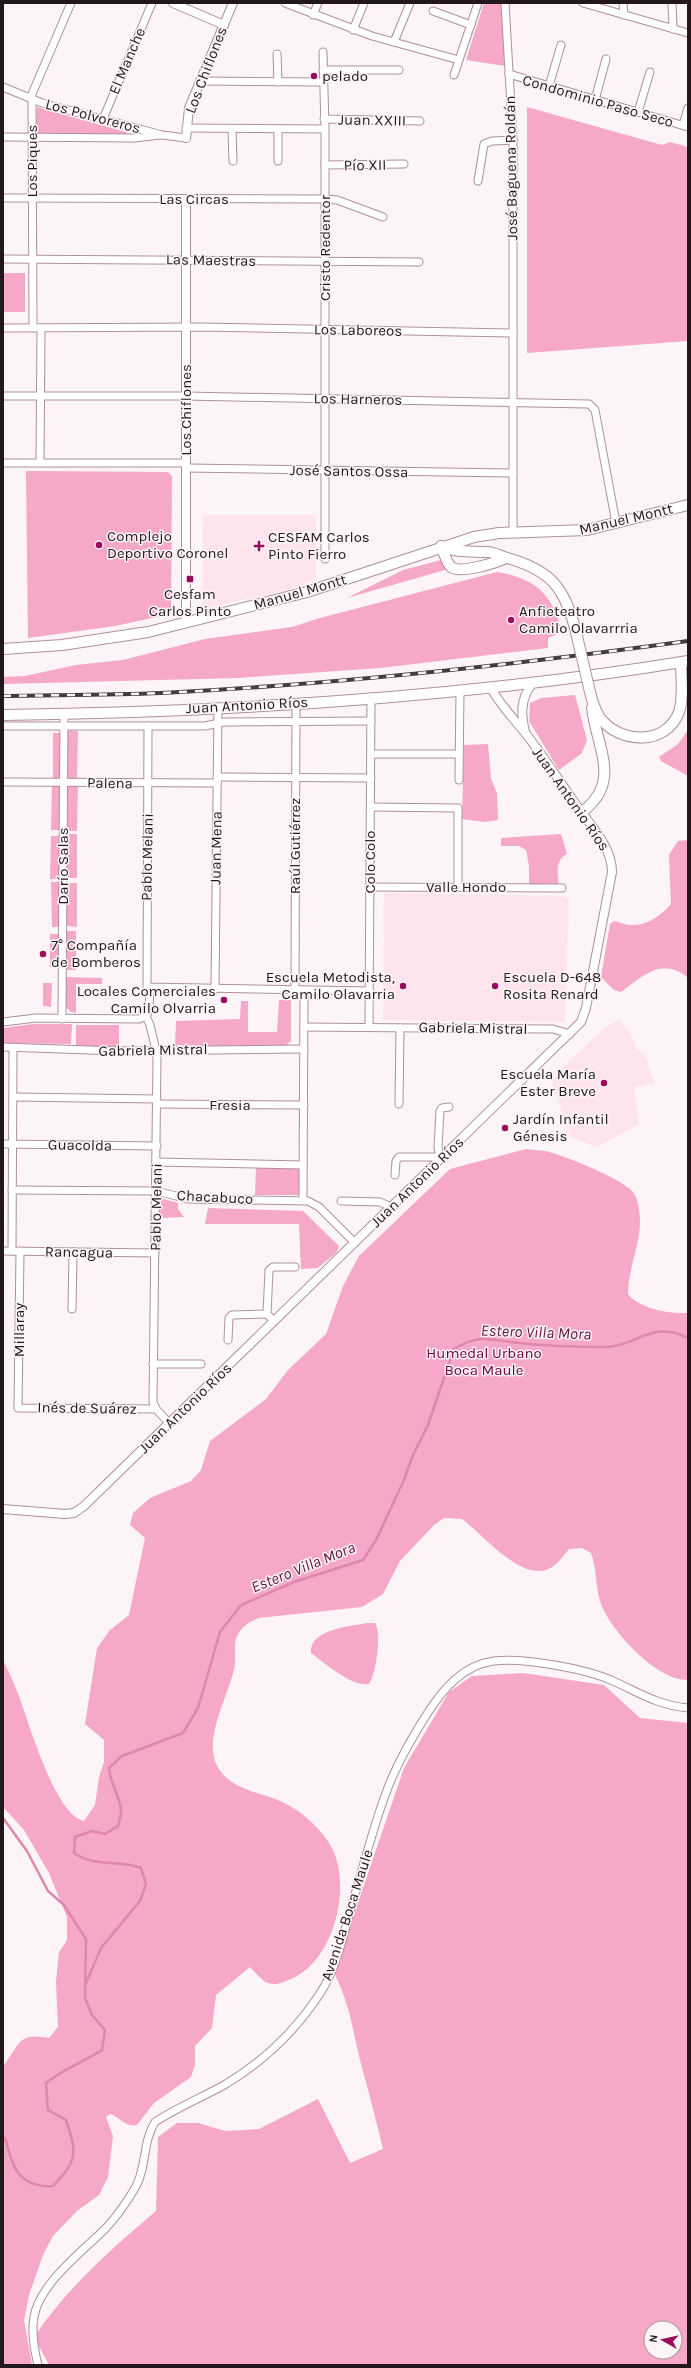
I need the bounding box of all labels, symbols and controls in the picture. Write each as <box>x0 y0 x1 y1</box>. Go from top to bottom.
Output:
street label: Los Chiflones <box>181 24 231 116</box>
street label: El Manche <box>105 25 149 97</box>
place label: pelado <box>322 67 368 85</box>
marker: pelado <box>309 71 319 81</box>
street label: Condominio Paso Seco <box>520 71 676 131</box>
street label: Los Polvoreros <box>43 95 143 137</box>
street label: José Baguena Roldán <box>501 95 521 241</box>
street label: Juan XXIII <box>338 110 406 130</box>
street label: Los Piques <box>23 125 41 197</box>
street label: Pío XII <box>344 156 386 174</box>
street label: Las Circas <box>159 190 229 208</box>
street label: Cristo Redentor <box>316 194 334 301</box>
street label: Las Maestras <box>166 250 256 270</box>
street label: Los Laboreos <box>314 320 402 340</box>
street label: Los Chiflones <box>177 364 195 456</box>
street label: Los Harneros <box>314 389 402 409</box>
street label: José Santos Ossa <box>289 461 409 481</box>
street label: Manuel Montt <box>577 499 675 539</box>
place label: Complejo Deportivo Coronel <box>107 527 228 562</box>
place label: CESFAM Carlos Pinto Fierro <box>268 528 370 563</box>
marker: Complejo Deportivo Coronel <box>94 540 104 550</box>
marker: CESFAM Carlos Pinto Fierro <box>253 540 265 552</box>
street label: Manuel Montt <box>251 570 349 614</box>
marker: Cesfam Carlos Pinto <box>185 574 195 584</box>
place label: Cesfam Carlos Pinto <box>149 585 231 620</box>
place label: Anfieteatro Camilo Olavarrria <box>519 602 638 637</box>
marker: Anfieteatro Camilo Olavarrria <box>506 615 516 625</box>
street label: Juan Antonio Ríos <box>185 693 309 717</box>
street label: Juan Antonio Ríos <box>528 744 614 854</box>
street label: Palena <box>87 774 133 792</box>
street label: Raúl Gutiérrez <box>286 798 304 894</box>
street label: Juan Mena <box>206 811 226 885</box>
street label: Pablo Melani <box>137 813 157 901</box>
street label: Darío Salas <box>54 827 72 905</box>
street label: Colo Colo <box>361 830 379 894</box>
street label: Valle Hondo <box>426 878 506 896</box>
place label: 7° Compañía de Bomberos <box>51 936 141 971</box>
marker: 7° Compañía de Bomberos <box>38 949 48 959</box>
place label: Escuela Metodista, Camilo Olavarria <box>266 968 395 1003</box>
place label: Escuela D-648 Rosita Renard <box>503 968 601 1003</box>
marker: Escuela Metodista, Camilo Olavarria <box>398 981 408 991</box>
marker: Escuela D-648 Rosita Renard <box>490 981 500 991</box>
place label: Locales Comerciales Camilo Olvarria <box>77 982 216 1017</box>
marker: Locales Comerciales Camilo Olvarria <box>219 995 229 1005</box>
street label: Gabriela Mistral <box>418 1018 528 1038</box>
street label: Gabriela Mistral <box>98 1040 208 1060</box>
place label: Escuela María Ester Breve <box>500 1065 596 1100</box>
marker: Escuela María Ester Breve <box>599 1078 609 1088</box>
street label: Fresia <box>209 1096 251 1114</box>
place label: Jardín Infantil Génesis <box>513 1110 609 1145</box>
marker: Jardín Infantil Génesis <box>500 1123 510 1133</box>
street label: Juan Antonio Ríos <box>367 1133 467 1231</box>
street label: Guacolda <box>48 1135 112 1155</box>
street label: Pablo Melani <box>146 1163 166 1251</box>
street label: Chacabuco <box>176 1186 254 1208</box>
street label: Rancagua <box>45 1242 113 1262</box>
street label: Millaray <box>10 1303 28 1357</box>
water label: Estero Villa Mora <box>480 1321 592 1343</box>
park label: Humedal Urbano Boca Maule <box>426 1344 542 1379</box>
street label: Juan Antonio Ríos <box>135 1359 235 1457</box>
street label: Inés de Suárez <box>37 1398 137 1418</box>
water label: Estero Villa Mora <box>248 1537 358 1597</box>
street label: Avenida Boca Maule <box>317 1847 377 1983</box>
north arrow <box>643 2320 683 2360</box>
text: N <box>647 2334 661 2343</box>

